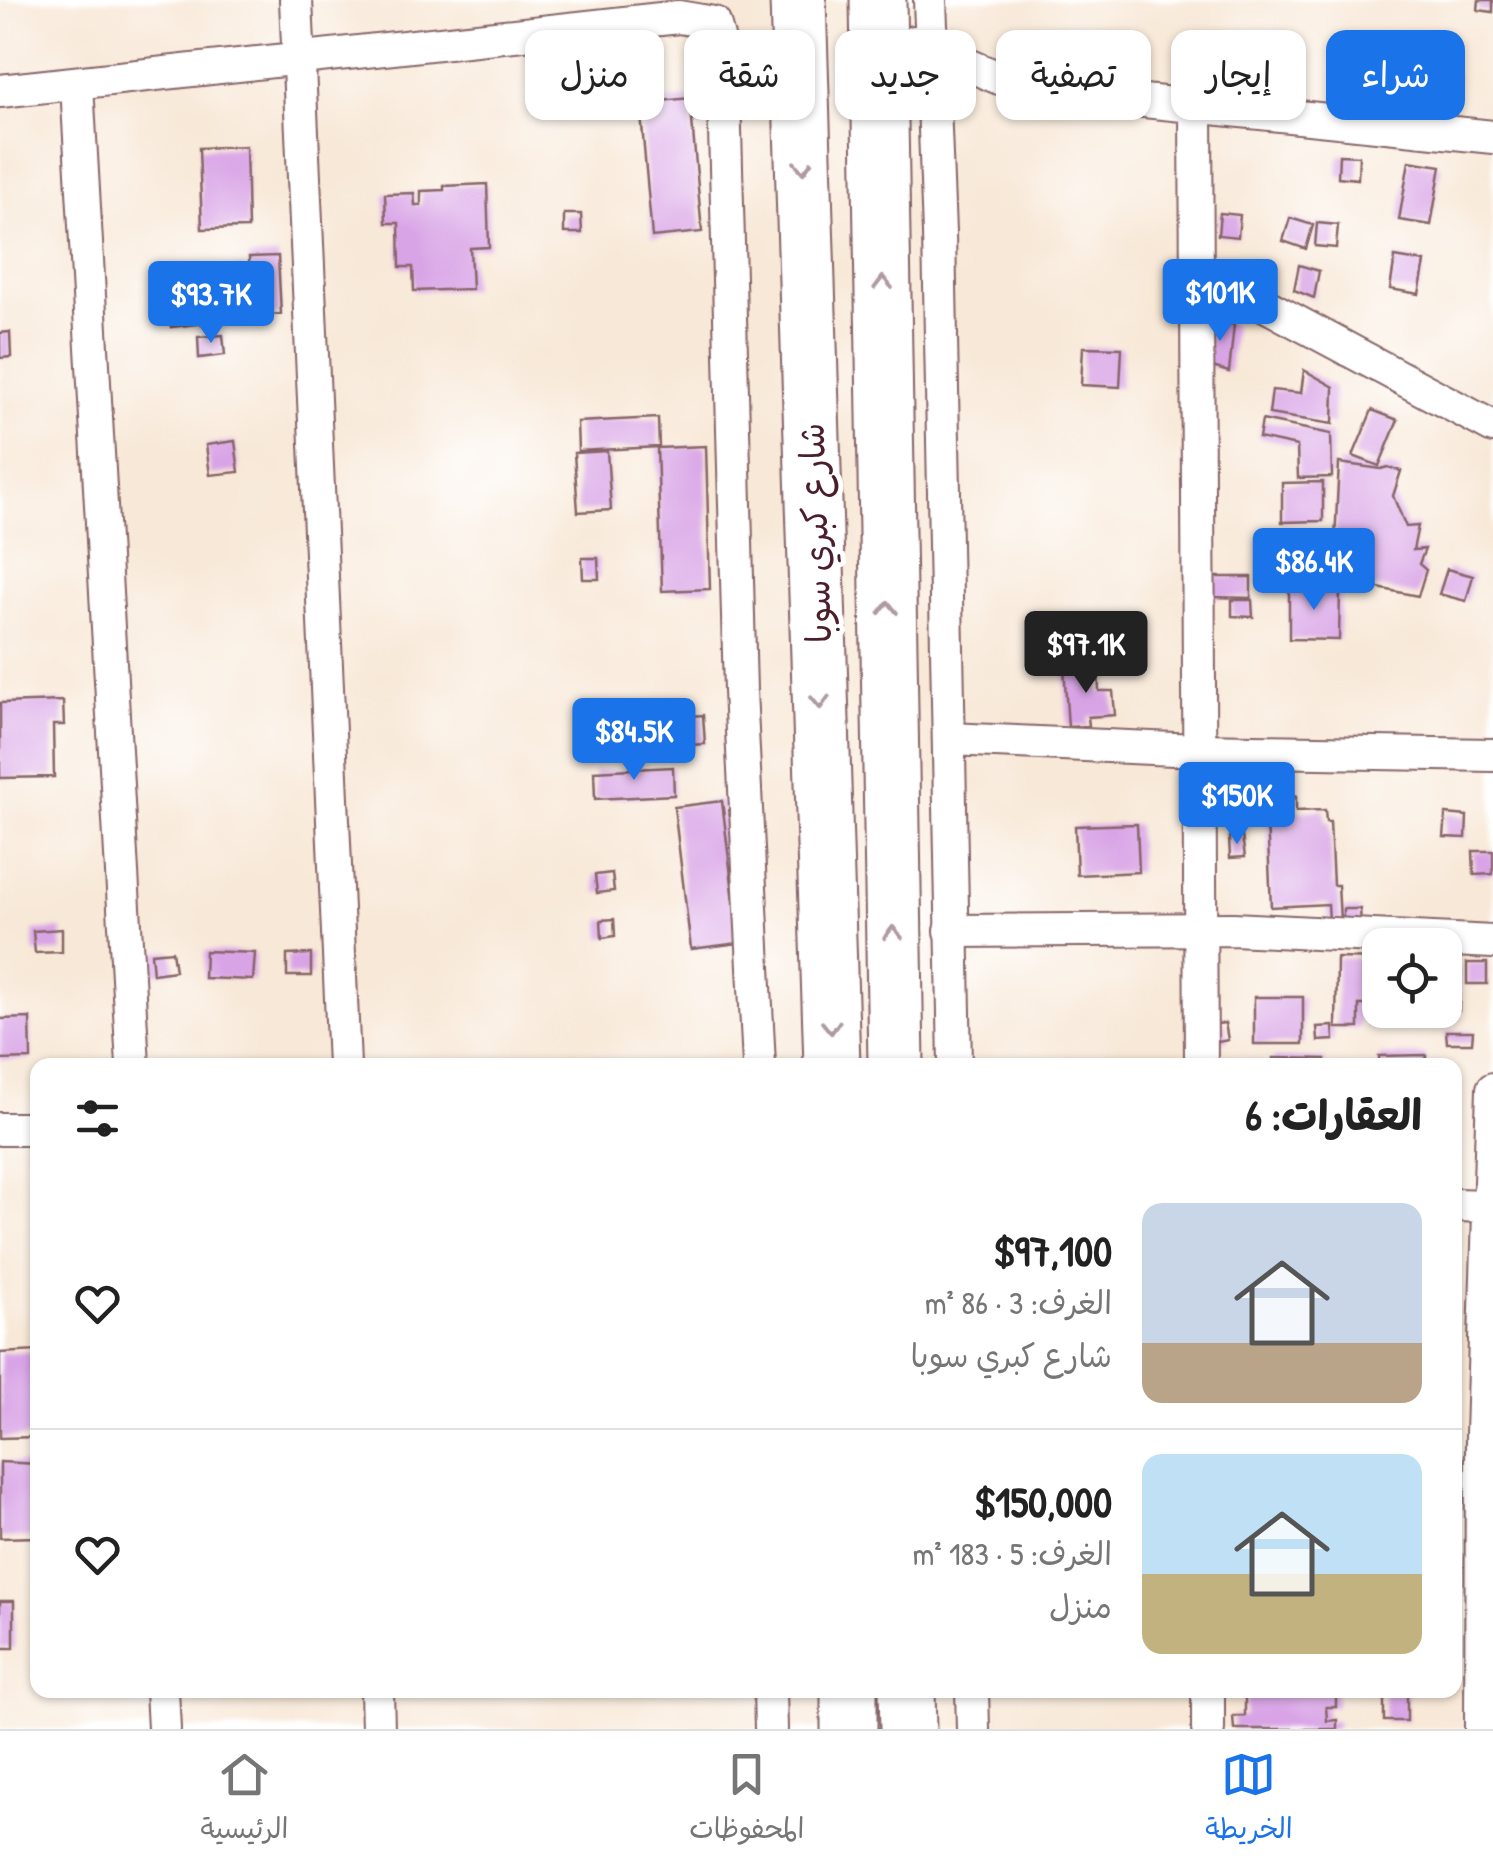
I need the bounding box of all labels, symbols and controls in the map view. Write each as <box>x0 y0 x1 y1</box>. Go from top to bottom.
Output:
chip: منزل <box>525 30 664 120</box>
chip: شقة <box>684 30 815 120</box>
chip: جديد <box>835 30 976 120</box>
chip: تصفية <box>996 30 1151 120</box>
chip: إيجار <box>1171 30 1306 120</box>
chip: شراء <box>1326 30 1465 120</box>
one-way arrow <box>793 160 814 176</box>
pin: $101K <box>1150 259 1290 344</box>
pin: $93.7K <box>130 261 292 346</box>
text: $101K <box>1185 270 1255 313</box>
text: $93.7K <box>170 272 252 315</box>
one-way arrow <box>872 274 893 290</box>
street label: شارع كبري سوبا <box>788 422 844 644</box>
pin: $86.4K <box>1233 528 1395 613</box>
text: $86.4K <box>1275 539 1353 582</box>
one-way arrow <box>877 599 898 615</box>
pin: $97.1K <box>1005 611 1167 696</box>
text: $97.1K <box>1046 622 1126 665</box>
one-way arrow <box>810 695 831 711</box>
pin: $84.5K <box>553 698 715 783</box>
text: $84.5K <box>594 709 674 752</box>
pin: $150K <box>1167 762 1307 847</box>
text: $150K <box>1201 773 1273 816</box>
one-way arrow <box>883 924 904 940</box>
map controls <box>1362 928 1462 1028</box>
button: locate <box>1362 928 1462 1028</box>
one-way arrow <box>821 1019 842 1035</box>
text: العقارات: 6 <box>1245 1086 1422 1143</box>
icon: filters <box>70 1091 125 1146</box>
text: $97,100 <box>993 1222 1112 1279</box>
icon: home <box>1222 1243 1342 1363</box>
icon: heart <box>70 1276 125 1331</box>
text: الغرف: 3 · 86 m² <box>925 1281 1112 1324</box>
text: شارع كبري سوبا <box>911 1334 1112 1377</box>
text: $150,000 <box>974 1473 1112 1530</box>
icon: home <box>1222 1494 1342 1614</box>
icon: heart <box>70 1527 125 1582</box>
text: الغرف: 5 · 183 m² <box>912 1532 1112 1575</box>
text: منزل <box>1049 1585 1112 1628</box>
tab: الرئيسية <box>200 1747 288 1853</box>
tab: المحفوظات <box>689 1747 804 1853</box>
tab: الخريطة <box>1205 1747 1293 1853</box>

